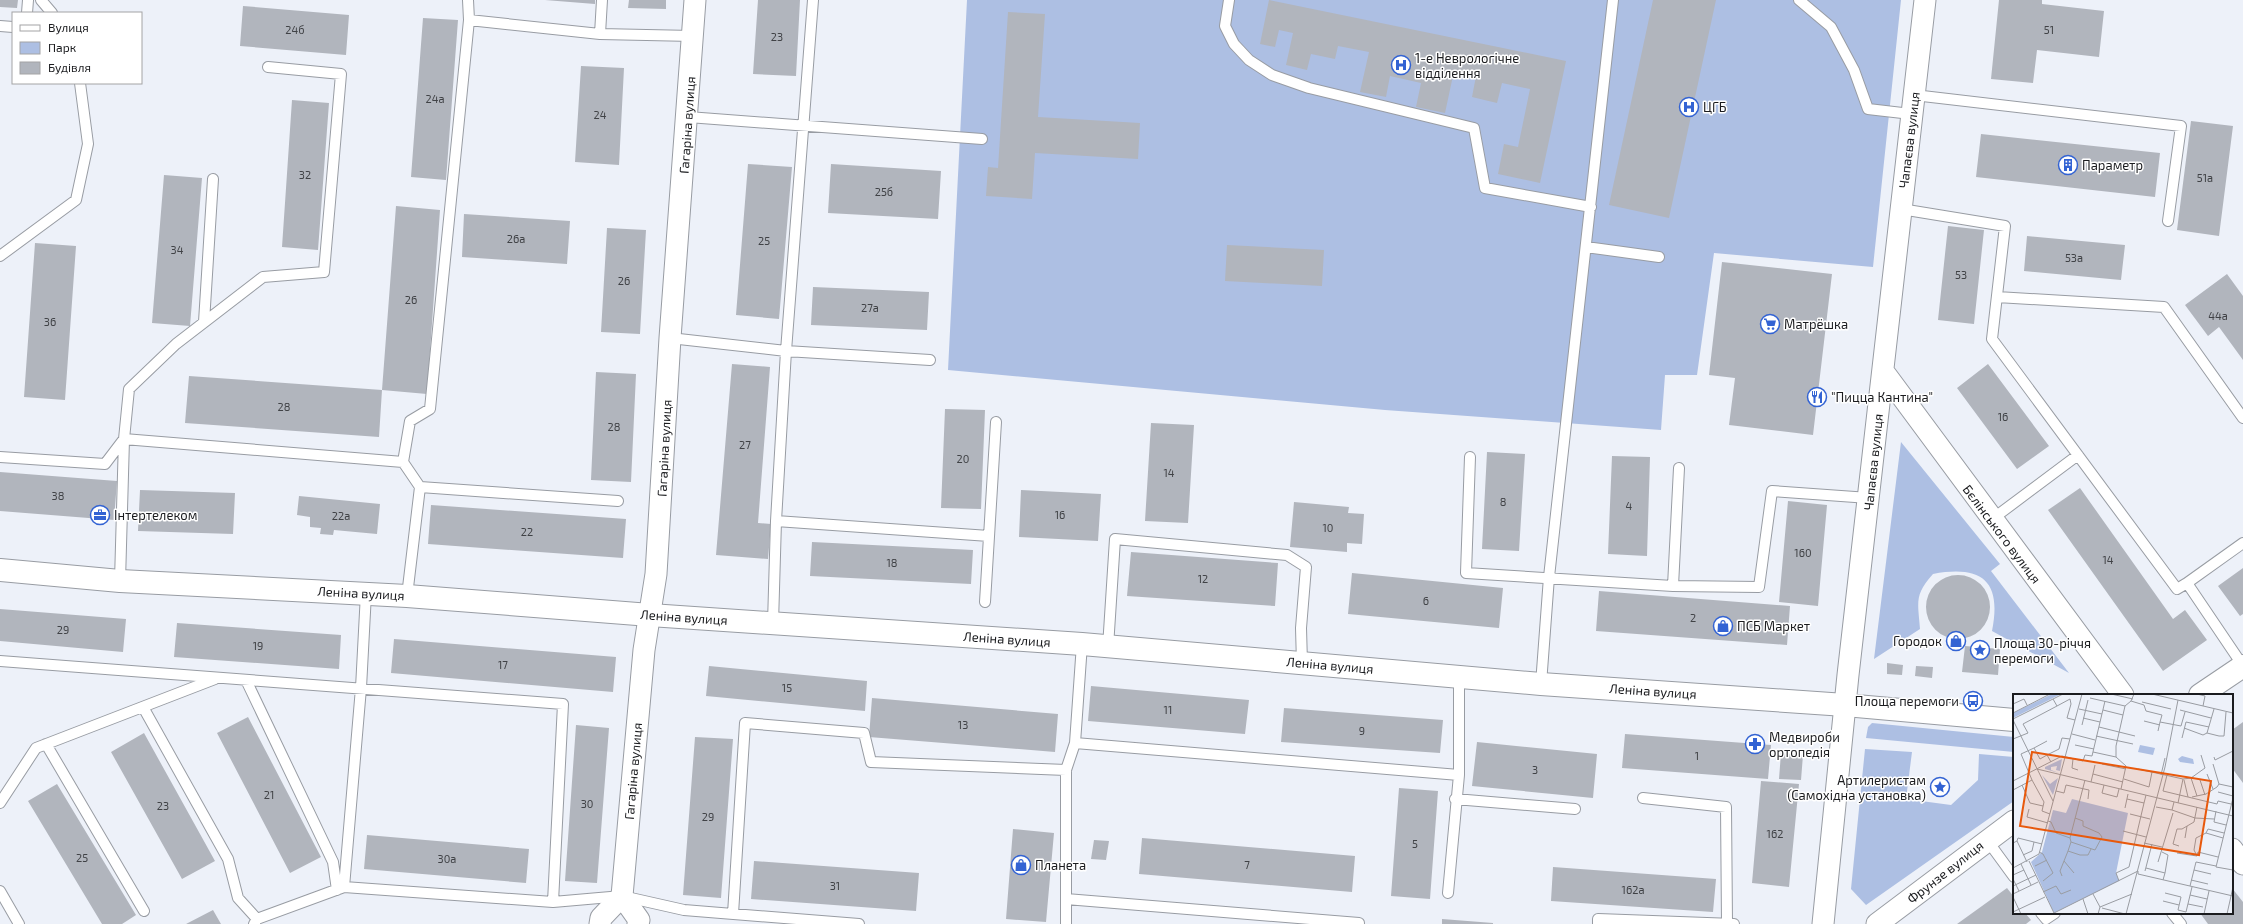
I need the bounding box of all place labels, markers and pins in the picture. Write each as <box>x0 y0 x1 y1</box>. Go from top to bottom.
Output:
place label: 1-е Неврологічне відділення <box>1415 50 1519 81</box>
hospital icon: 1-е Неврологічне відділення <box>1390 54 1412 76</box>
hospital icon: ЦГБ <box>1678 96 1700 118</box>
place label: ЦГБ <box>1703 99 1727 115</box>
building icon: Параметр <box>2057 154 2079 176</box>
place label: Параметр <box>2082 157 2143 173</box>
supermarket icon: Матрёшка <box>1759 313 1781 335</box>
place label: Матрёшка <box>1784 316 1848 332</box>
restaurant icon: "Пицца Кантина" <box>1806 386 1828 408</box>
place label: "Пицца Кантина" <box>1831 389 1933 405</box>
office icon: Інтертелеком <box>89 504 111 526</box>
place label: Інтертелеком <box>114 507 198 523</box>
shop icon: ПСБ Маркет <box>1712 615 1734 637</box>
place label: ПСБ Маркет <box>1737 618 1811 634</box>
shop icon: Городок <box>1945 630 1967 652</box>
place label: Городок <box>1893 633 1942 649</box>
place label: Площа 30-річчя перемоги <box>1994 635 2091 666</box>
place icon: Площа 30-річчя перемоги <box>1969 639 1991 661</box>
bus stop icon: Площа перемоги <box>1962 690 1984 712</box>
place label: Площа перемоги <box>1855 693 1959 709</box>
place label: Медвироби ортопедія <box>1769 729 1840 760</box>
pharmacy icon: Медвироби ортопедія <box>1744 733 1766 755</box>
place label: Артилеристам (Самохідна установка) <box>1787 772 1926 803</box>
place icon: Артилеристам (Самохідна установка) <box>1929 776 1951 798</box>
shop icon: Планета <box>1010 854 1032 876</box>
place label: Планета <box>1035 857 1086 873</box>

